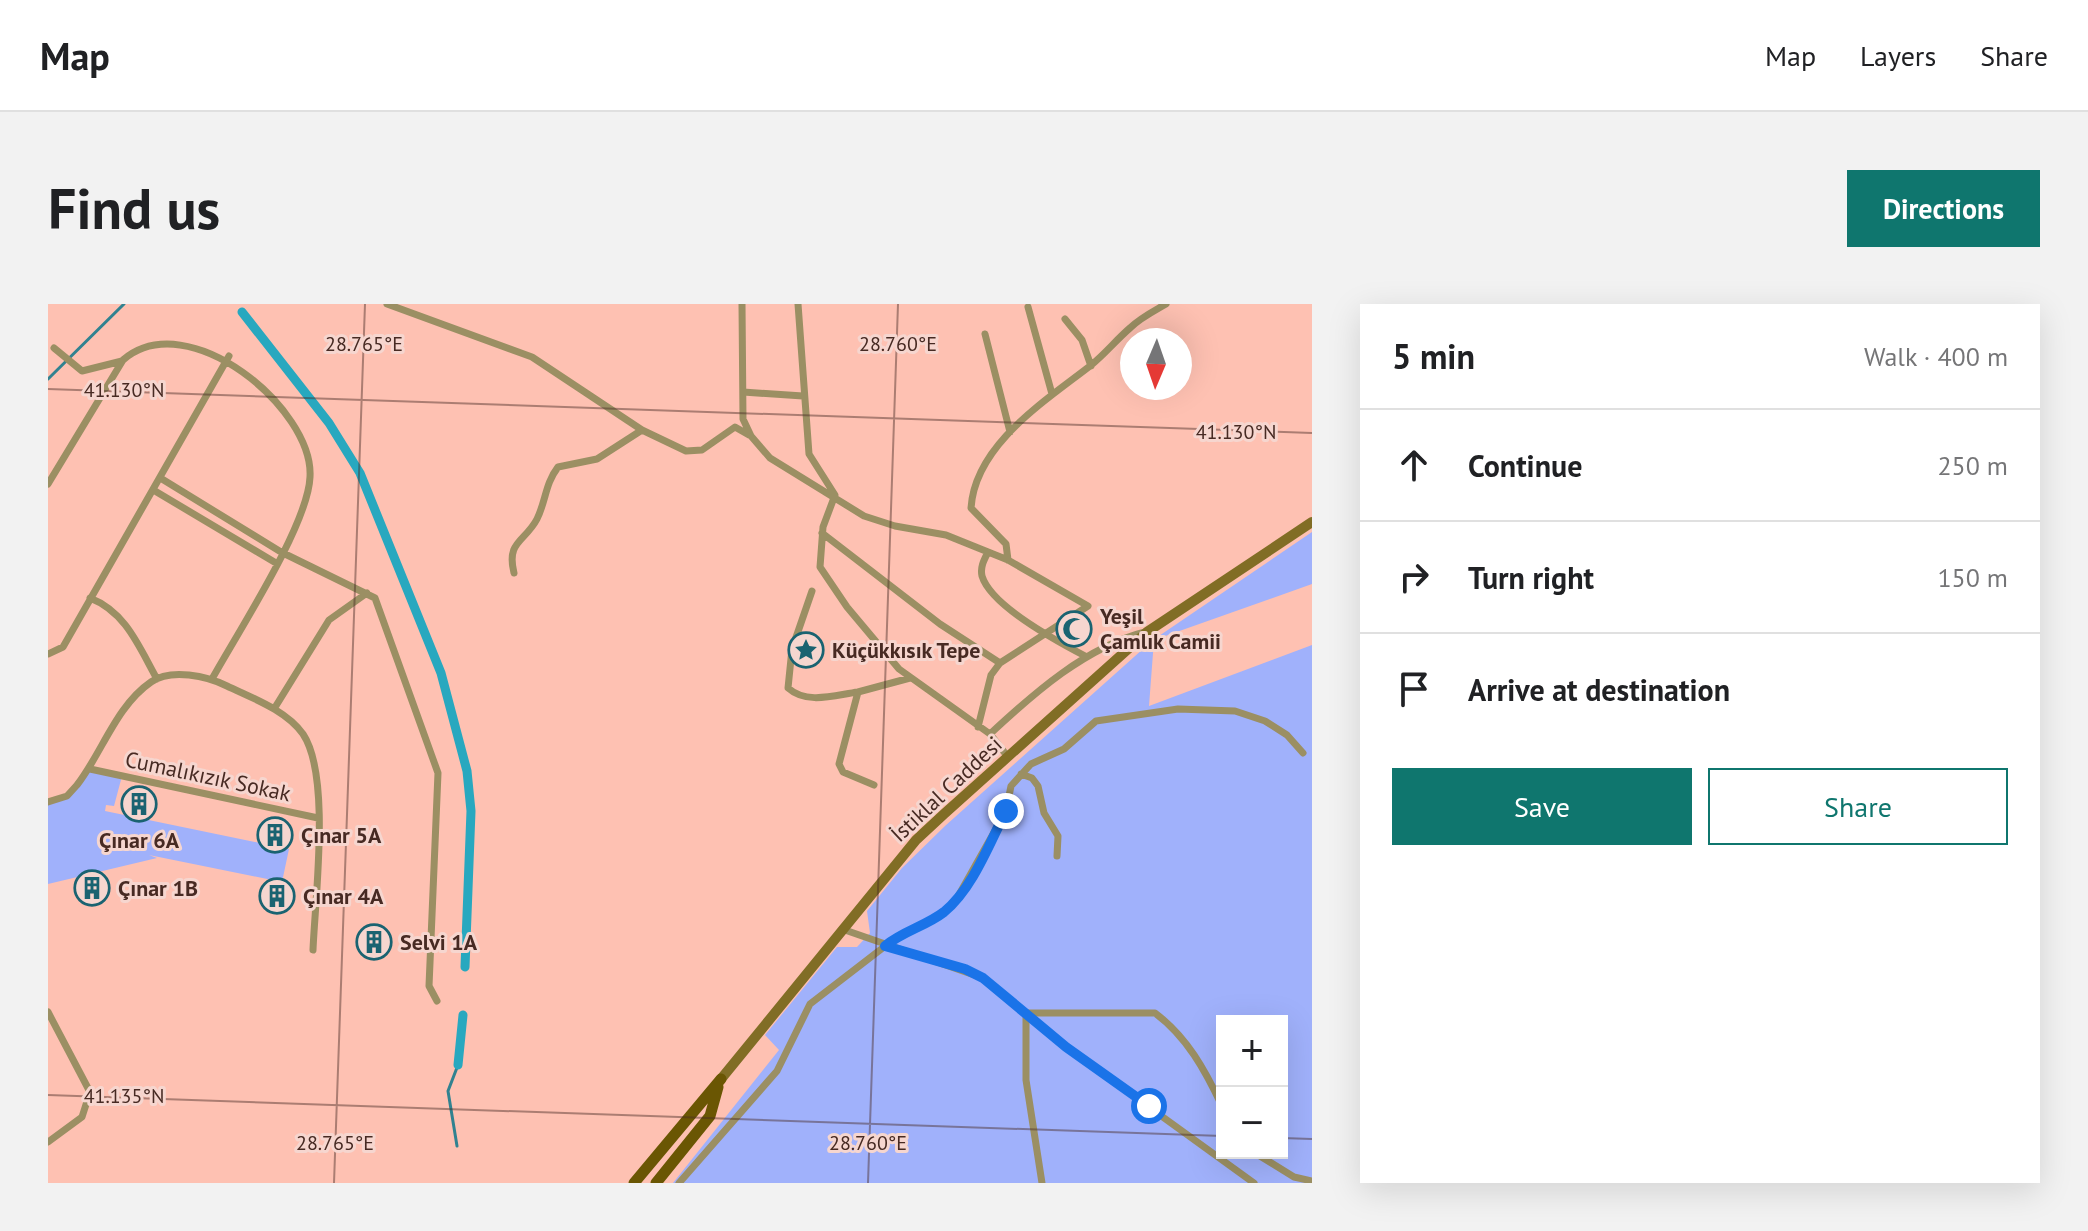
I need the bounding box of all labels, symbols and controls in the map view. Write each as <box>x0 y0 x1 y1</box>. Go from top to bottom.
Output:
text: Map <box>40 31 110 80</box>
text: Map <box>1765 37 1816 74</box>
text: Layers <box>1860 37 1936 74</box>
text: Share <box>1980 37 2048 74</box>
button: Directions <box>1847 170 2040 247</box>
text: Find us <box>48 172 220 244</box>
north arrow <box>1120 328 1192 400</box>
text: 28.765°E <box>325 331 403 357</box>
text: 28.760°E <box>859 331 937 357</box>
text: 5 min <box>1392 334 1475 378</box>
text: Walk · 400 m <box>1864 340 2008 373</box>
text: 41.130°N <box>84 377 164 403</box>
text: 41.130°N <box>1196 419 1276 445</box>
icon: ahead <box>1392 443 1436 487</box>
text: Continue <box>1468 446 1582 485</box>
text: 250 m <box>1937 449 2008 482</box>
icon: right <box>1392 555 1436 599</box>
text: Turn right <box>1468 558 1594 597</box>
text: 150 m <box>1937 561 2008 594</box>
place label: Yeşil Çamlık Camii <box>1099 602 1221 655</box>
mosque icon: Yeşil Çamlık Camii <box>1055 610 1093 648</box>
place icon: Küçükkısık Tepe <box>787 631 825 669</box>
place label: Küçükkısık Tepe <box>832 636 980 664</box>
icon: arrive <box>1392 667 1436 711</box>
text: Arrive at destination <box>1468 670 1730 709</box>
street label: İstiklal Caddesi <box>884 730 1008 848</box>
street label: Cumalıkızık Sokak <box>123 745 294 807</box>
button: Save <box>1392 768 1692 845</box>
button: Share <box>1708 768 2008 845</box>
building icon: Çınar 6A <box>120 785 158 823</box>
route end <box>988 793 1024 829</box>
building icon: Çınar 5A <box>256 816 294 854</box>
place label: Çınar 5A <box>301 821 382 849</box>
place label: Çınar 6A <box>99 826 180 854</box>
building icon: Çınar 1B <box>73 869 111 907</box>
place label: Çınar 1B <box>118 874 198 902</box>
building icon: Çınar 4A <box>258 877 296 915</box>
place label: Çınar 4A <box>303 882 384 910</box>
building icon: Selvi 1A <box>355 923 393 961</box>
place label: Selvi 1A <box>400 928 478 956</box>
map controls <box>1216 1015 1288 1159</box>
button: + <box>1216 1015 1288 1087</box>
text: 41.135°N <box>84 1083 164 1109</box>
button: − <box>1216 1087 1288 1159</box>
route start <box>1131 1088 1167 1124</box>
text: 28.765°E <box>296 1130 374 1156</box>
text: 28.760°E <box>829 1130 907 1156</box>

